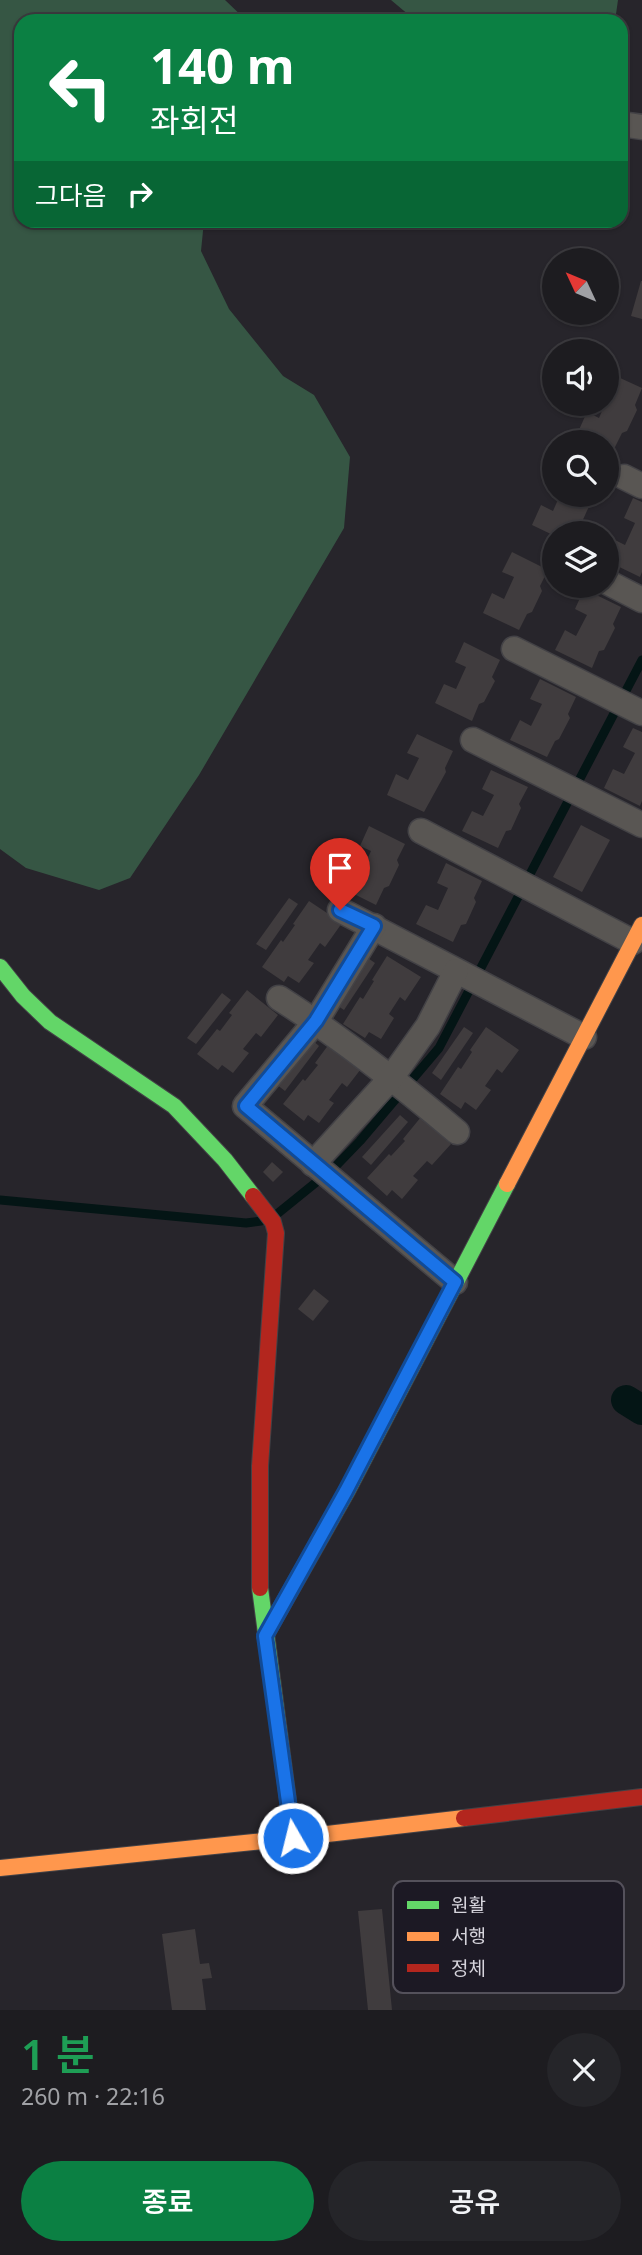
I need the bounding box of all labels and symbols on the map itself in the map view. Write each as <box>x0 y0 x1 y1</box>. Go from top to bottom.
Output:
north arrow <box>542 248 620 326</box>
pin <box>310 838 370 910</box>
position arrow <box>256 1801 330 1875</box>
legend <box>393 1881 624 1993</box>
text: 원활 <box>451 1892 486 1918</box>
text: 서행 <box>451 1923 486 1949</box>
text: 정체 <box>451 1955 486 1981</box>

